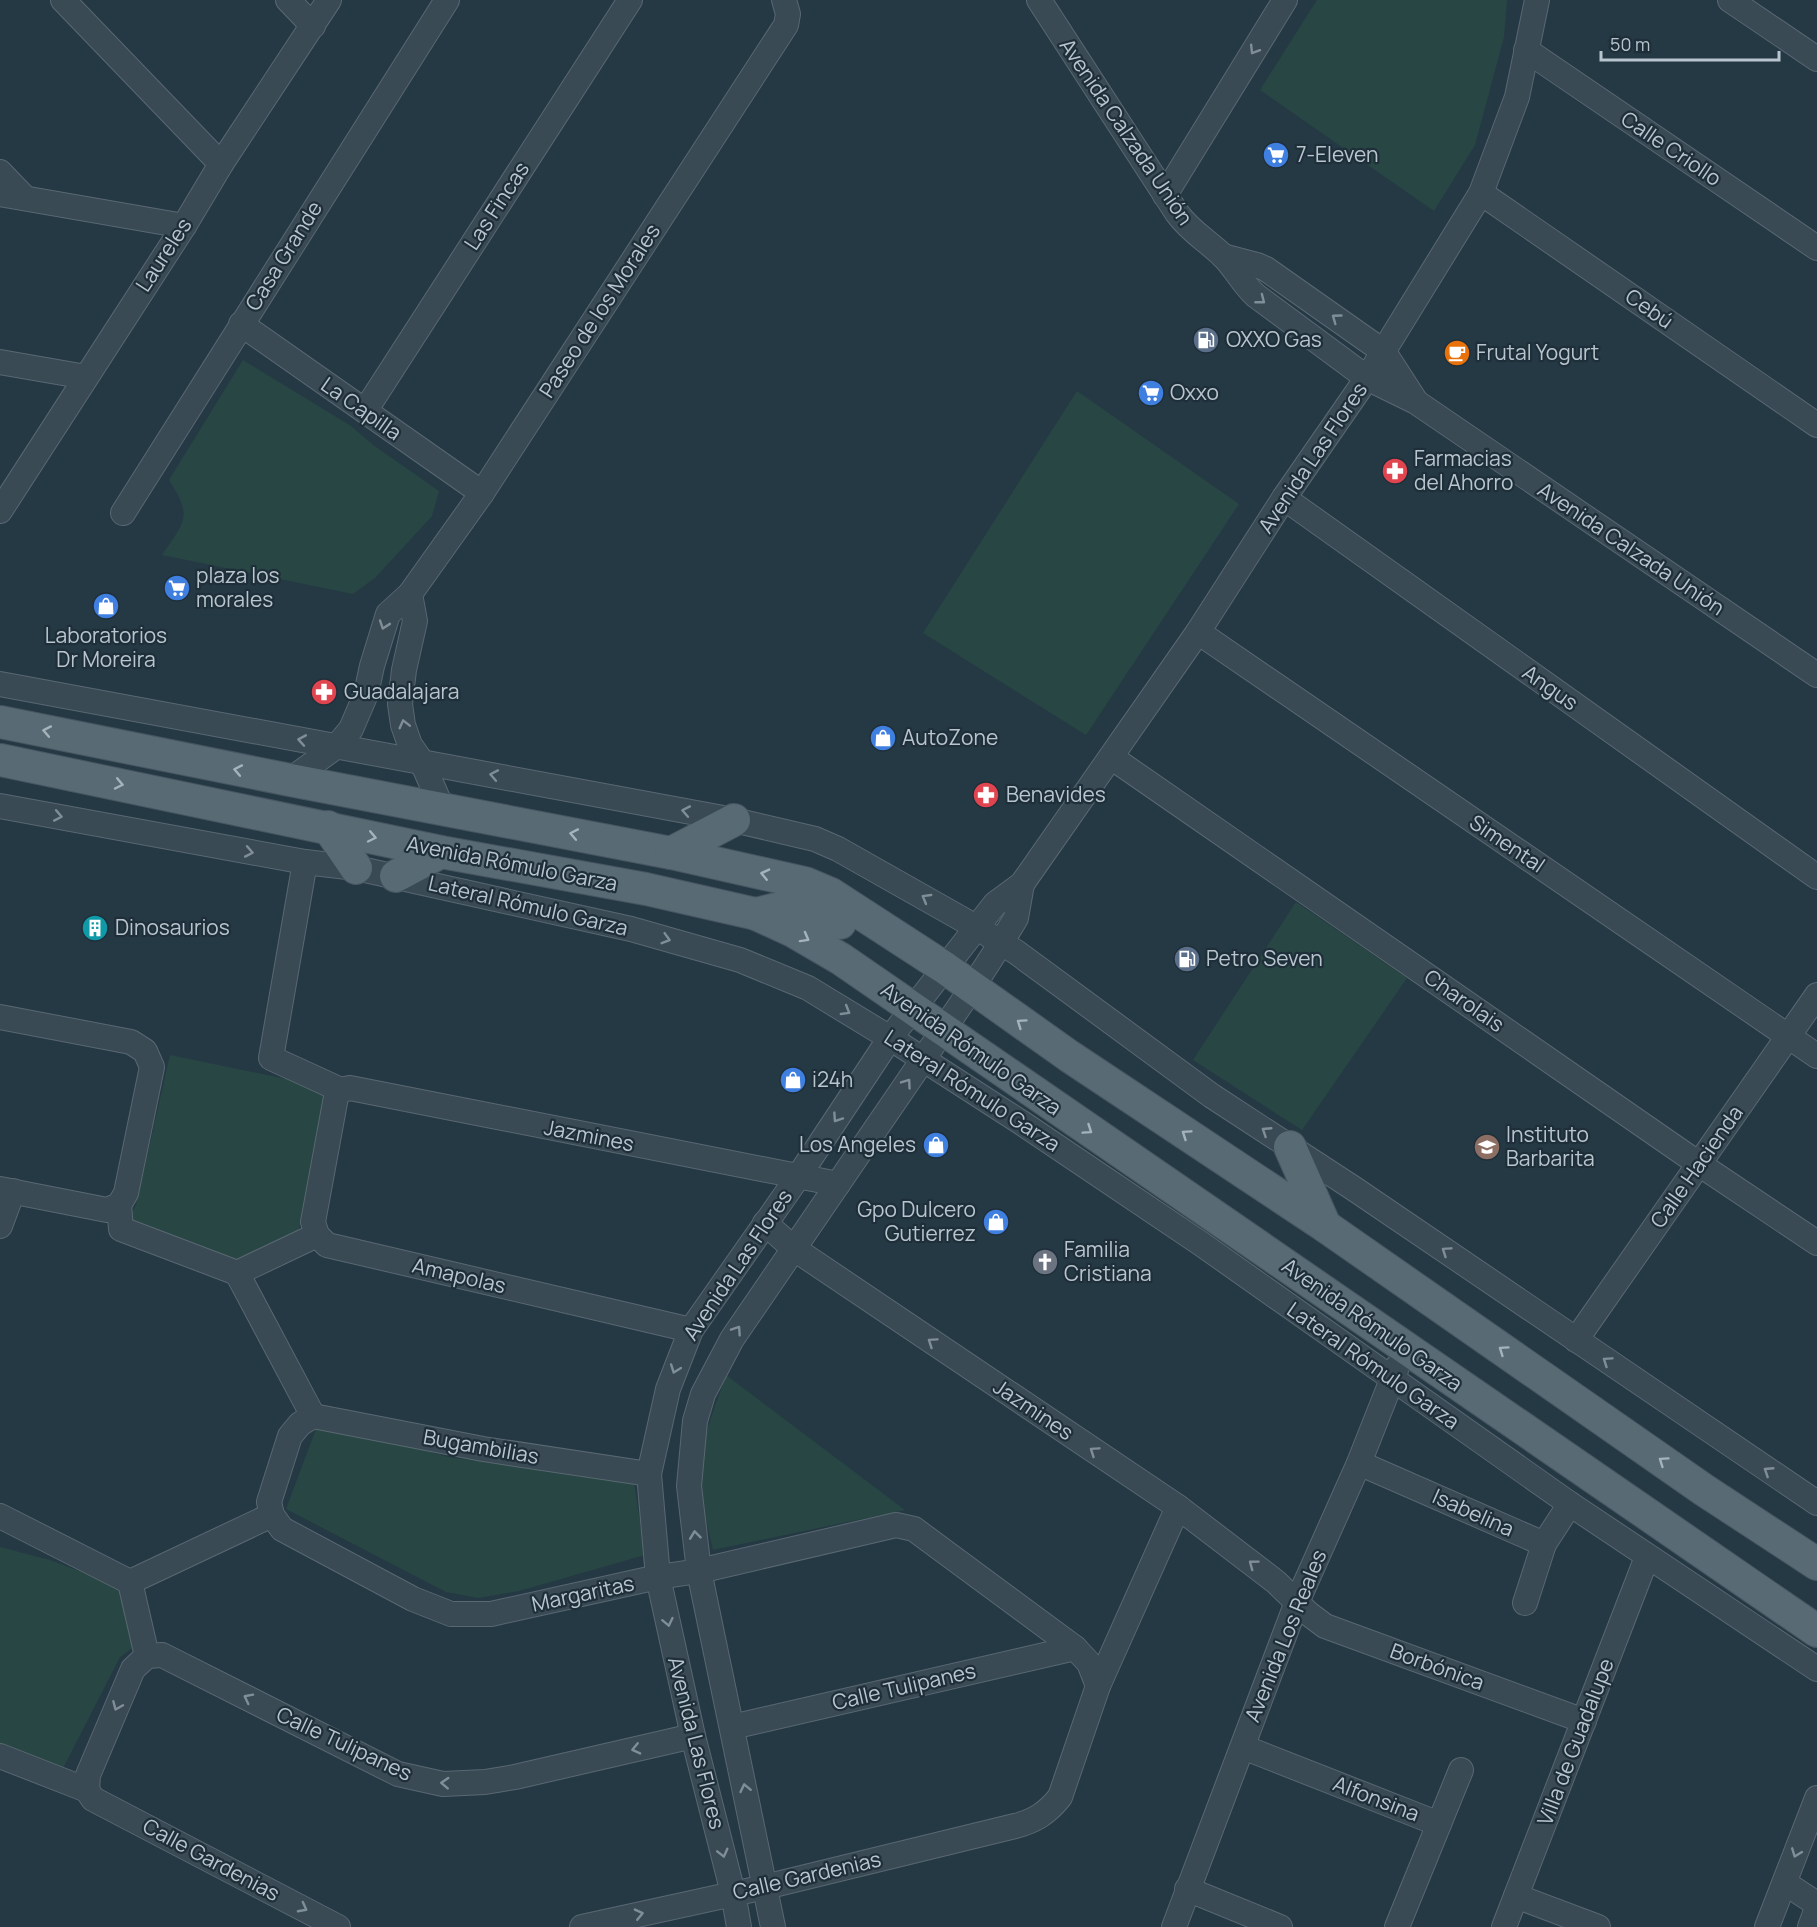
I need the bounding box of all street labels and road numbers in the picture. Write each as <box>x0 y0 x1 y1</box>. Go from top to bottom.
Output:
street label: Avenida Calzada Unión <box>1054 33 1200 230</box>
street label: Calle Criollo <box>1616 104 1727 192</box>
street label: Las Fincas <box>457 156 535 255</box>
street label: Casa Grande <box>238 195 328 316</box>
street label: Laureles <box>129 212 197 297</box>
street label: Paseo de los Morales <box>532 218 666 403</box>
street label: Cebú <box>1620 282 1679 335</box>
street label: La Capilla <box>316 370 407 446</box>
street label: Avenida Las Flores <box>1251 376 1373 538</box>
street label: Avenida Calzada Unión <box>1533 475 1730 621</box>
street label: Angus <box>1517 658 1584 716</box>
street label: Simental <box>1464 808 1551 879</box>
street label: Avenida Rómulo Garza <box>404 829 620 897</box>
street label: Lateral Rómulo Garza <box>426 868 631 942</box>
street label: Charolais <box>1419 962 1510 1038</box>
street label: Avenida Rómulo Garza <box>876 975 1067 1121</box>
street label: Lateral Rómulo Garza <box>879 1023 1066 1158</box>
street label: Calle Hacienda <box>1644 1100 1749 1233</box>
street label: Jazmines <box>542 1113 636 1157</box>
street label: Avenida Las Flores <box>676 1183 798 1345</box>
street label: Amapolas <box>410 1251 509 1299</box>
street label: Avenida Rómulo Garza <box>1277 1251 1468 1397</box>
street label: Lateral Rómulo Garza <box>1282 1295 1465 1435</box>
street label: Jazmines <box>988 1372 1079 1446</box>
street label: Bugambilias <box>421 1422 541 1470</box>
street label: Isabelina <box>1428 1482 1518 1542</box>
street label: Avenida Los Reales <box>1238 1545 1332 1726</box>
street label: Margaritas <box>529 1569 637 1618</box>
street label: Borbónica <box>1386 1636 1488 1696</box>
street label: Avenida Las Flores <box>662 1654 732 1832</box>
street label: Villa de Guadalupe <box>1530 1654 1620 1829</box>
street label: Calle Tulipanes <box>829 1656 978 1716</box>
street label: Calle Tulipanes <box>272 1699 417 1787</box>
street label: Alfonsina <box>1329 1769 1423 1827</box>
street label: Calle Gardenias <box>138 1811 285 1907</box>
street label: Calle Gardenias <box>730 1844 884 1906</box>

